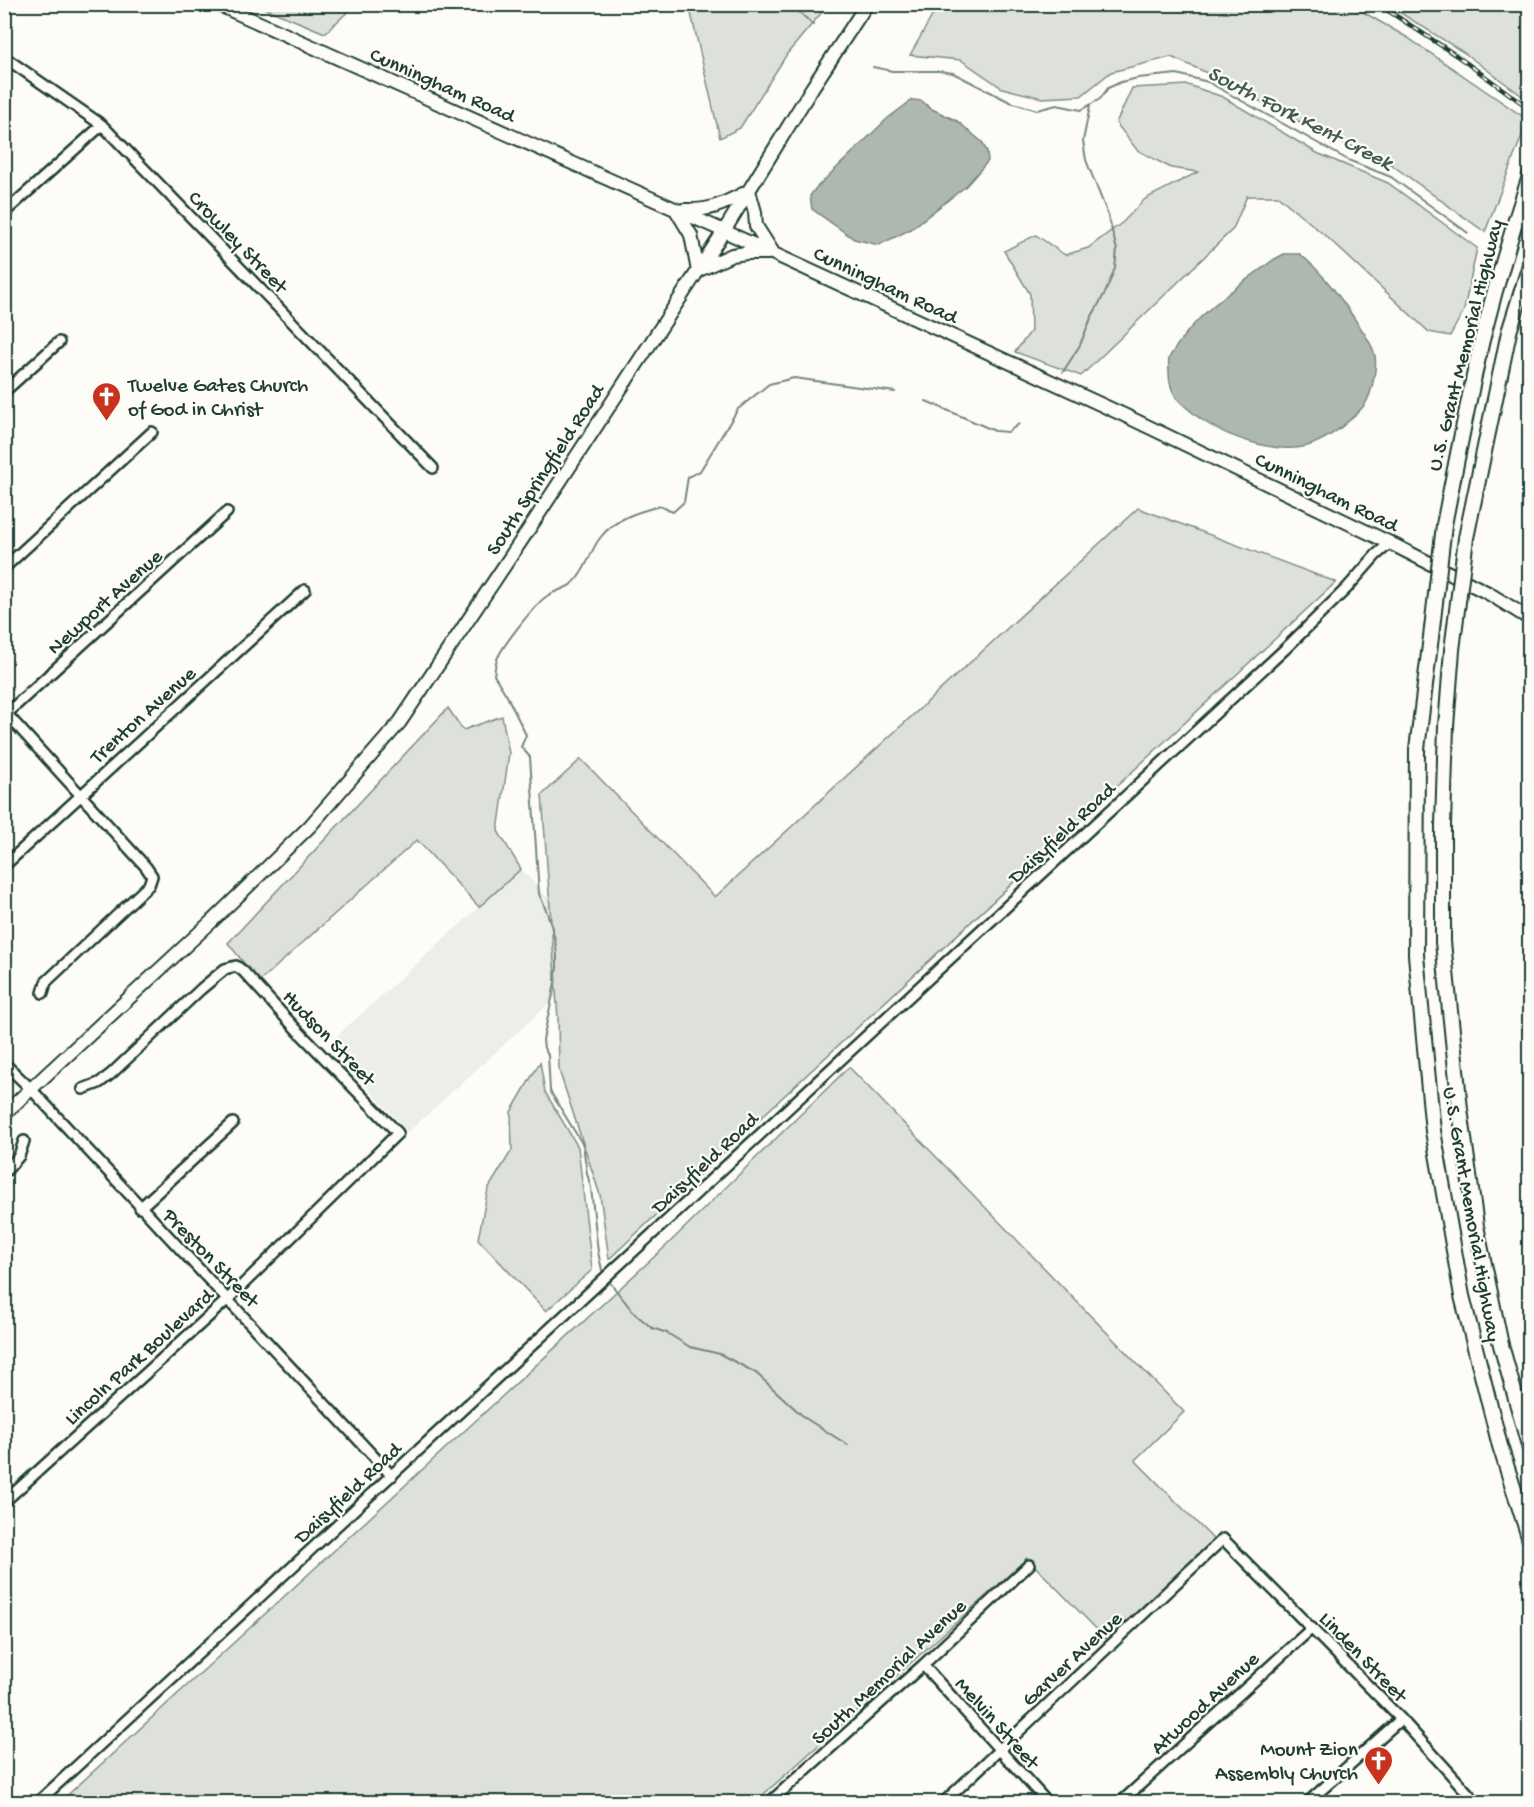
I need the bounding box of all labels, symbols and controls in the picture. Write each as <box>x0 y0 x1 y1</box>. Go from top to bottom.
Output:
street label: Cunningham Road <box>365 44 520 131</box>
water label: South Fork Kent Creek <box>1202 62 1398 178</box>
street label: Crowley Street <box>181 187 293 302</box>
street label: U.S. Grant Memorial Highway <box>1424 217 1511 474</box>
street label: Cunningham Road <box>808 243 962 332</box>
place label: Twelve Gates Church of God in Christ <box>127 375 308 424</box>
street label: South Springfield Road <box>482 379 613 561</box>
church icon: Twelve Gates Church of God in Christ <box>91 380 123 422</box>
street label: Cunningham Road <box>1250 449 1403 540</box>
street label: Newport Avenue <box>44 545 170 662</box>
street label: Trenton Avenue <box>85 662 203 771</box>
street label: Daisyfield Road <box>1003 777 1123 892</box>
street label: Hudson Street <box>276 986 381 1094</box>
street label: U.S. Grant Memorial Highway <box>1435 1085 1504 1344</box>
street label: Daisyfield Road <box>646 1107 766 1222</box>
street label: Preston Street <box>155 1204 265 1316</box>
street label: Lincoln Park Boulevard <box>60 1284 221 1432</box>
street label: Daisyfield Road <box>289 1437 409 1552</box>
street label: South Memorial Avenue <box>808 1594 974 1752</box>
street label: Garver Avenue <box>1018 1607 1130 1713</box>
street label: Linden Street <box>1312 1608 1413 1711</box>
street label: Atwood Avenue <box>1147 1647 1267 1761</box>
street label: Melvin Street <box>948 1673 1045 1777</box>
place label: Mount Zion Assembly Church <box>1215 1739 1358 1788</box>
church icon: Mount Zion Assembly Church <box>1363 1744 1395 1786</box>

